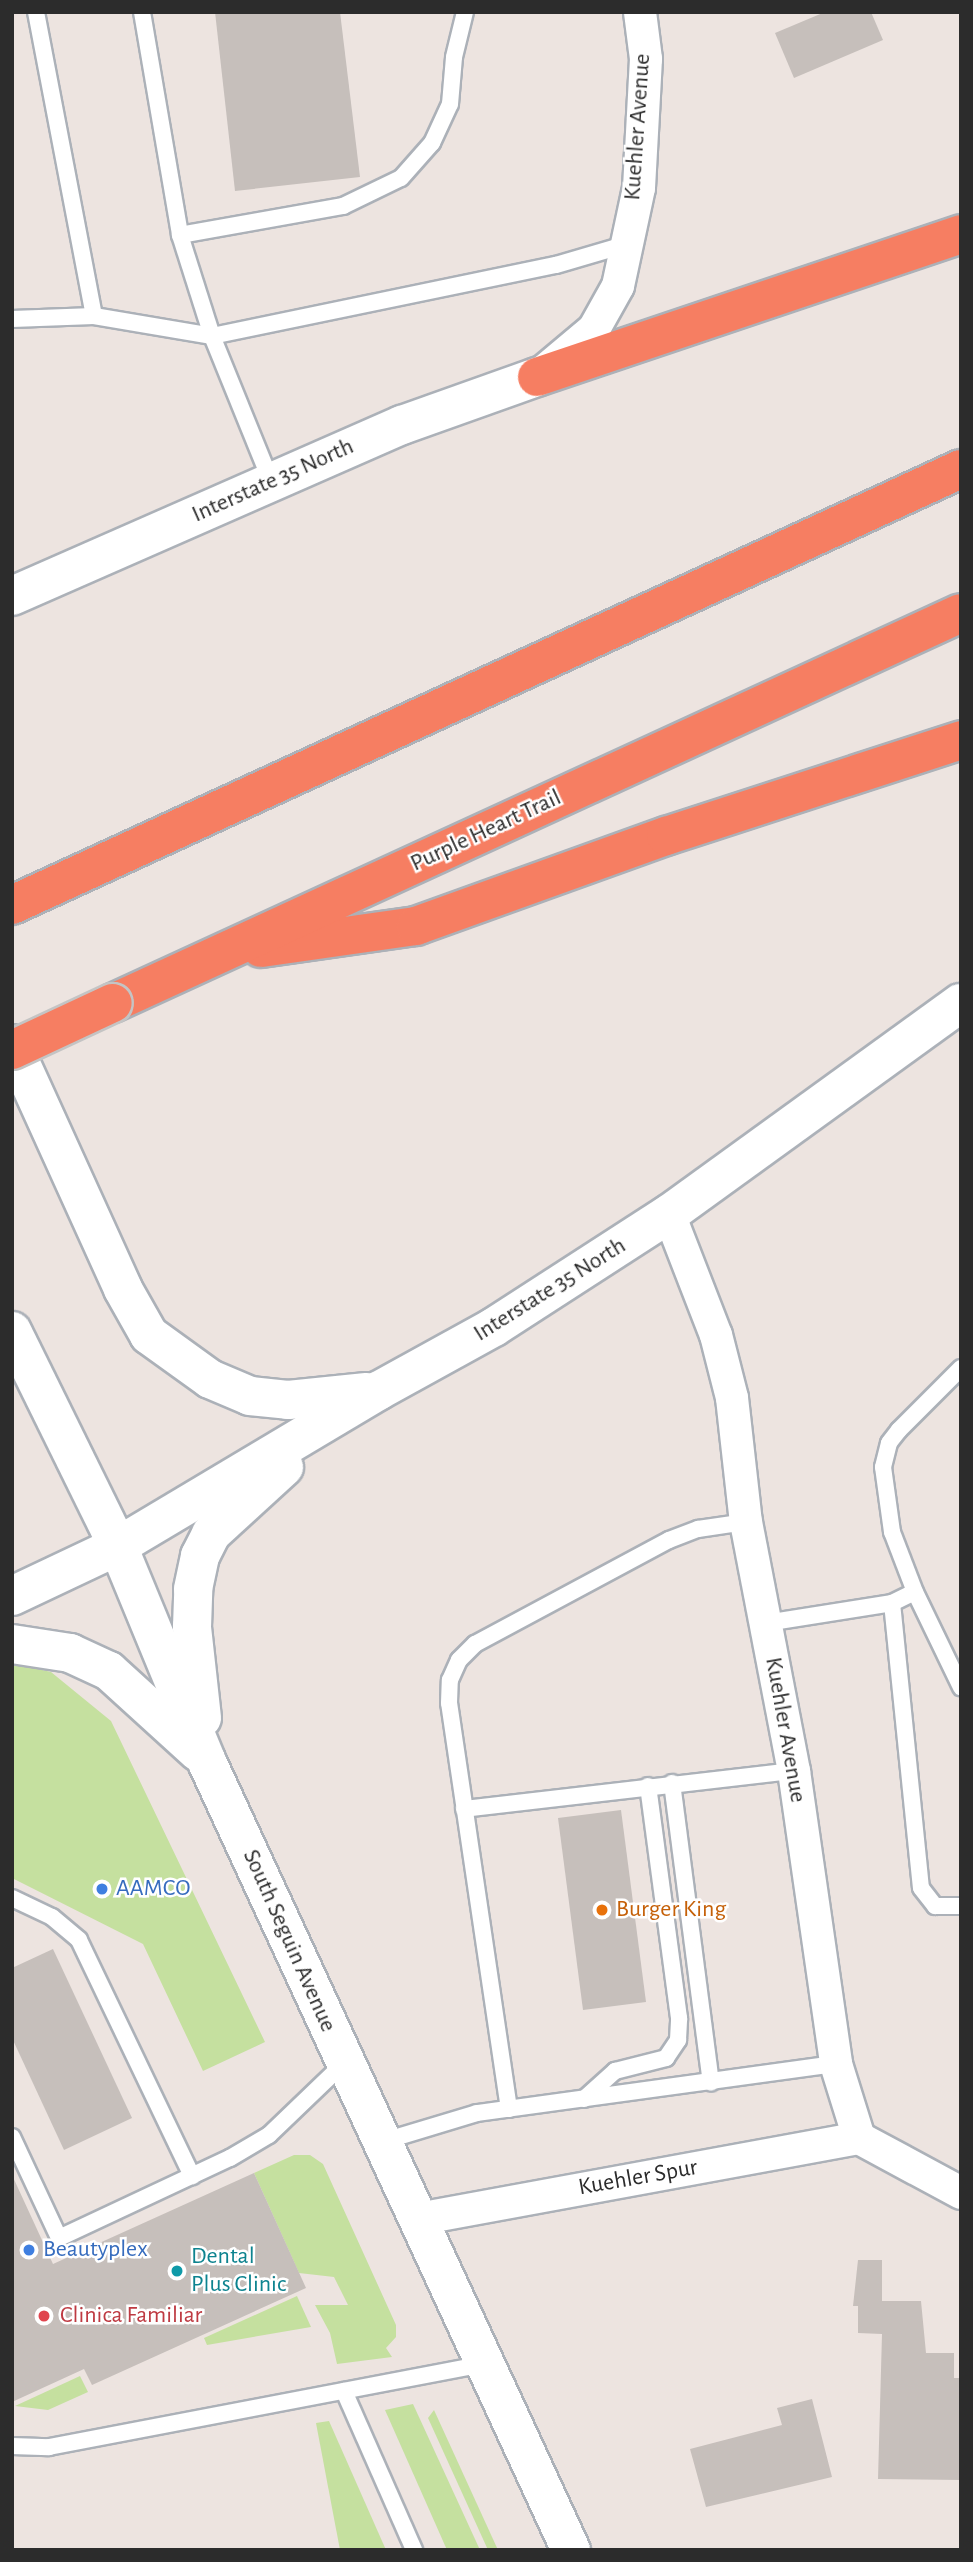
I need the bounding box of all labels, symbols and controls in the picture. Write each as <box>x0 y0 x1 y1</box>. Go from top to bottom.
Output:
street label: Kuehler Avenue <box>619 53 657 201</box>
street label: Interstate 35 North <box>188 432 358 530</box>
street label: Purple Heart Trail <box>406 784 566 878</box>
street label: Interstate 35 North <box>469 1232 631 1348</box>
street label: Kuehler Avenue <box>758 1655 812 1805</box>
street label: South Seguin Avenue <box>236 1845 342 2037</box>
place label: AAMCO <box>116 1875 190 1903</box>
marker: AAMCO <box>94 1881 110 1897</box>
place label: Burger King <box>616 1896 726 1924</box>
marker: Burger King <box>594 1902 610 1918</box>
street label: Kuehler Spur <box>576 2153 700 2203</box>
place label: Beautyplex <box>43 2236 148 2264</box>
marker: Beautyplex <box>21 2242 37 2258</box>
place label: Dental Plus Clinic <box>191 2243 286 2299</box>
marker: Dental Plus Clinic <box>169 2263 185 2279</box>
place label: Clinica Familiar <box>60 2302 202 2330</box>
marker: Clinica Familiar <box>34 2306 54 2326</box>

